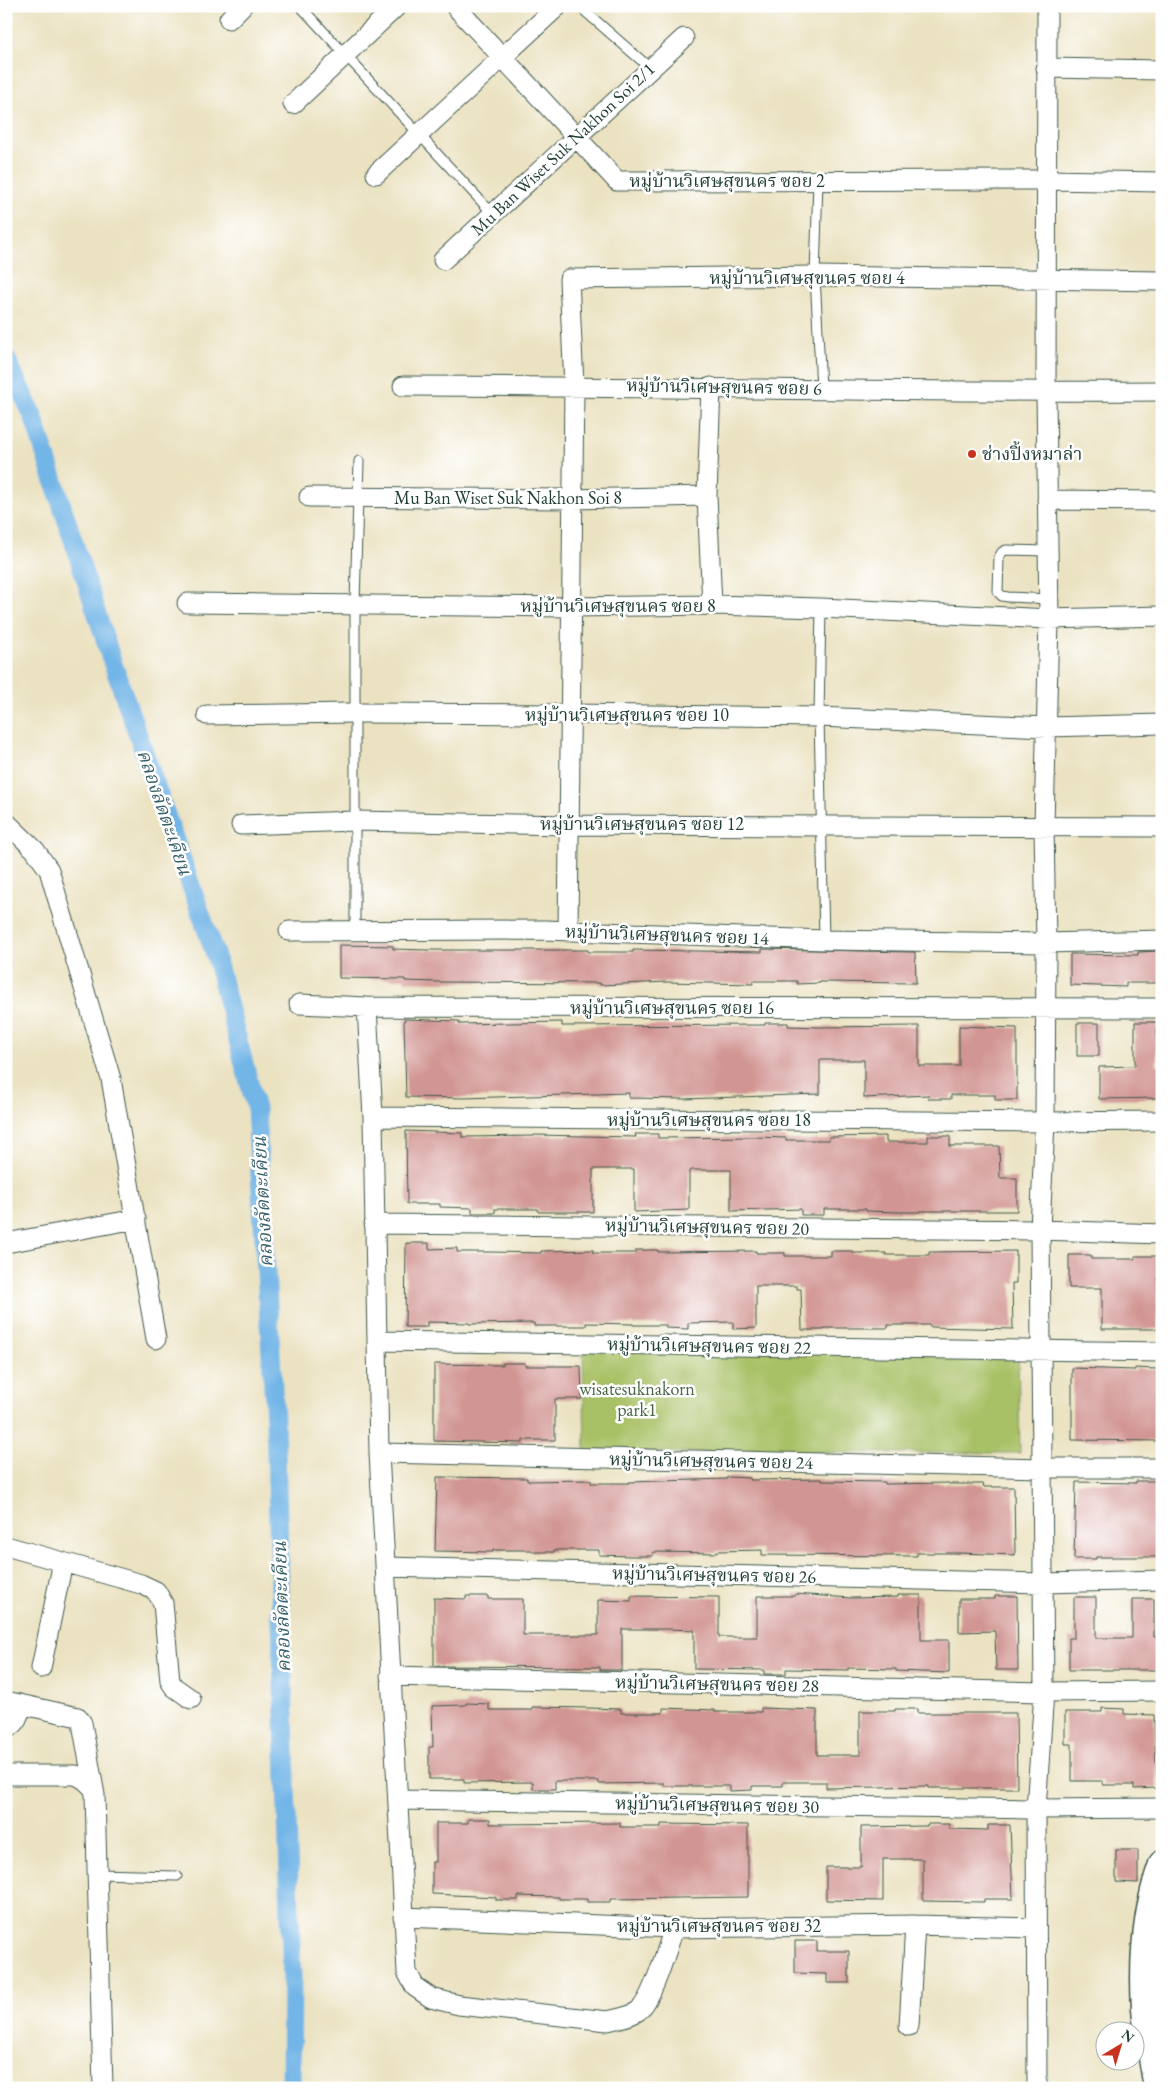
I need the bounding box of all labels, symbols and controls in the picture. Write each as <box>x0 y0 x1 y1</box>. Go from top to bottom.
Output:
street label: Mu Ban Wiset Suk Nakhon Soi 2/1 <box>466 57 660 240</box>
street label: หมู่บ้านวิเศษสุขนคร ซอย 2 <box>629 169 825 193</box>
street label: หมู่บ้านวิเศษสุขนคร ซอย 4 <box>709 266 905 290</box>
street label: หมู่บ้านวิเศษสุขนคร ซอย 6 <box>626 373 822 401</box>
place label: ช่างปิ้งหมาล่า <box>982 440 1082 465</box>
marker: ช่างปิ้งหมาล่า <box>966 448 978 460</box>
street label: Mu Ban Wiset Suk Nakhon Soi 8 <box>394 486 622 509</box>
street label: หมู่บ้านวิเศษสุขนคร ซอย 8 <box>520 594 716 618</box>
street label: หมู่บ้านวิเศษสุขนคร ซอย 10 <box>525 703 729 727</box>
water label: คลองลัดตะเคียน <box>131 746 198 879</box>
street label: หมู่บ้านวิเศษสุขนคร ซอย 12 <box>540 812 744 836</box>
street label: หมู่บ้านวิเศษสุขนคร ซอย 14 <box>565 919 770 951</box>
street label: หมู่บ้านวิเศษสุขนคร ซอย 16 <box>570 996 774 1020</box>
street label: หมู่บ้านวิเศษสุขนคร ซอย 18 <box>607 1108 811 1132</box>
water label: คลองลัดตะเคียน <box>247 1135 278 1268</box>
street label: หมู่บ้านวิเศษสุขนคร ซอย 20 <box>605 1213 810 1241</box>
street label: หมู่บ้านวิเศษสุขนคร ซอย 22 <box>607 1332 812 1360</box>
park label: wisatesuknakorn park1 <box>579 1377 695 1421</box>
street label: หมู่บ้านวิเศษสุขนคร ซอย 24 <box>609 1447 814 1475</box>
water label: คลองลัดตะเคียน <box>267 1541 296 1673</box>
street label: หมู่บ้านวิเศษสุขนคร ซอย 26 <box>612 1561 817 1589</box>
street label: หมู่บ้านวิเศษสุขนคร ซอย 28 <box>615 1670 819 1698</box>
street label: หมู่บ้านวิเศษสุขนคร ซอย 30 <box>615 1791 820 1819</box>
street label: หมู่บ้านวิเศษสุขนคร ซอย 32 <box>617 1914 821 1938</box>
north arrow <box>1096 2022 1146 2072</box>
text: N <box>1118 2025 1139 2047</box>

